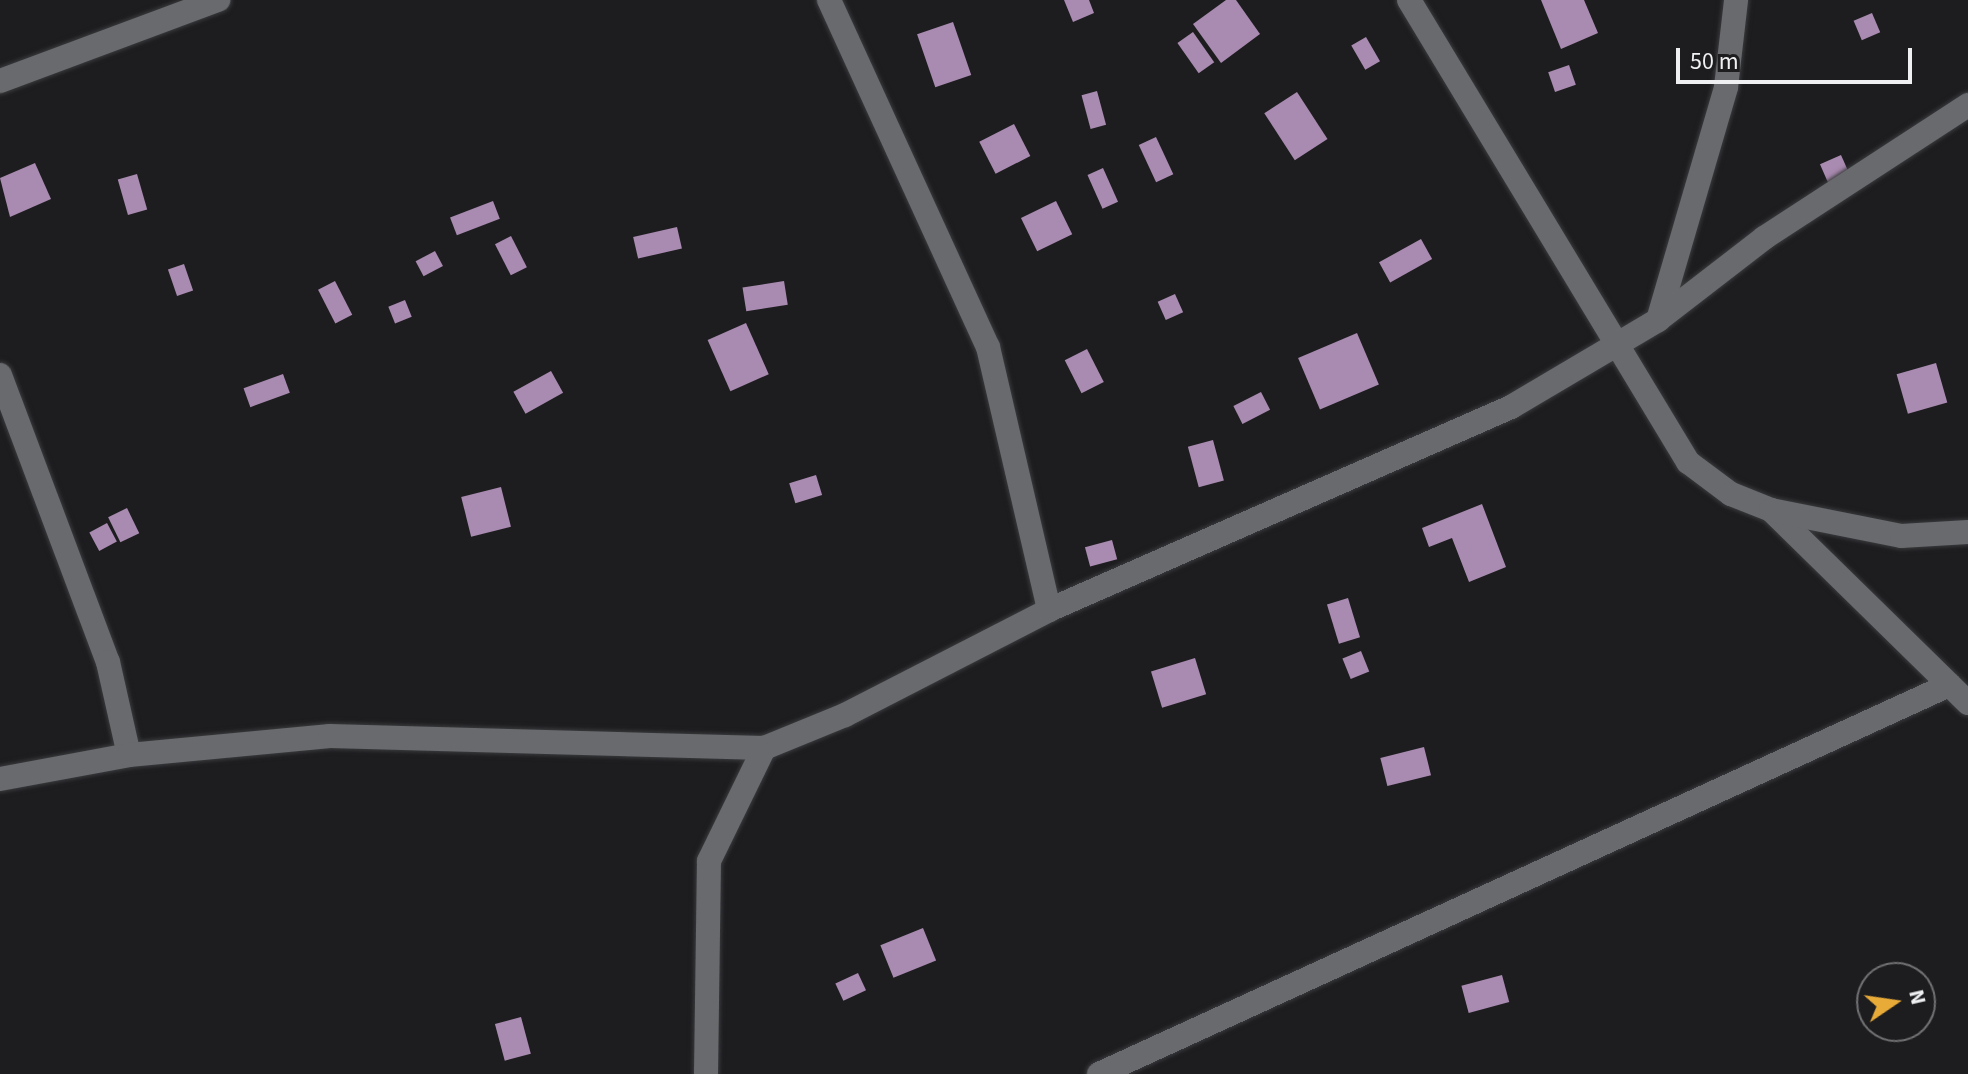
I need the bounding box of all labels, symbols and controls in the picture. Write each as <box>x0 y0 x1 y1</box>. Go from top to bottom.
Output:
scale bar <box>1680 32 1916 82</box>
text: 50 m <box>1690 44 1739 79</box>
north arrow <box>1856 962 1936 1042</box>
text: N <box>1900 986 1935 1008</box>

